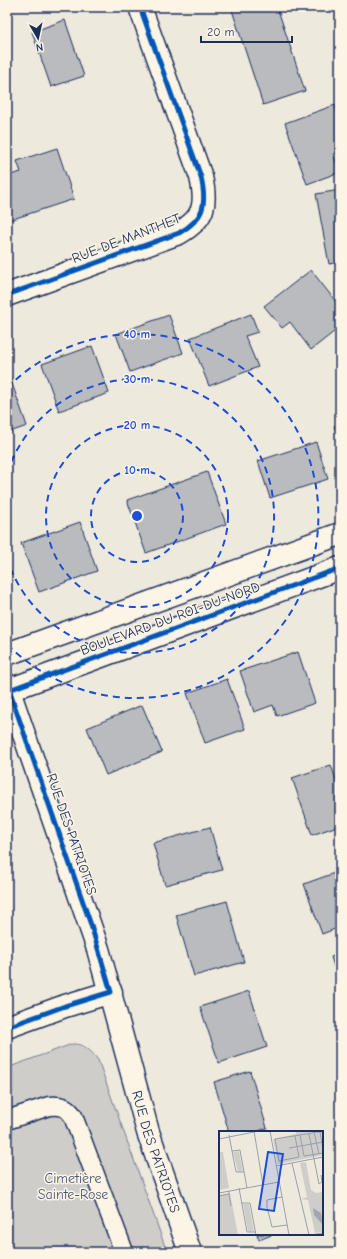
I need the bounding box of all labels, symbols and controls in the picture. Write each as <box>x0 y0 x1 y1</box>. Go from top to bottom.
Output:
north arrow <box>18 18 58 58</box>
scale bar <box>201 18 292 44</box>
text: 20 m <box>207 25 235 39</box>
text: N <box>35 40 44 54</box>
street label: RUE DE MANTHET <box>69 210 184 267</box>
text: 40 m <box>124 327 150 341</box>
text: 30 m <box>124 372 150 386</box>
text: 20 m <box>124 418 150 432</box>
text: 10 m <box>124 463 150 477</box>
centre of rings <box>130 509 144 523</box>
street label: BOULEVARD DU ROI-DU-NORD <box>78 578 263 659</box>
street label: RUE DES PATRIOTES <box>43 771 100 898</box>
street label: RUE DES PATRIOTES <box>128 1089 184 1215</box>
inset map <box>219 1131 323 1235</box>
park label: Cimetière Sainte-Rose <box>38 1170 108 1203</box>

